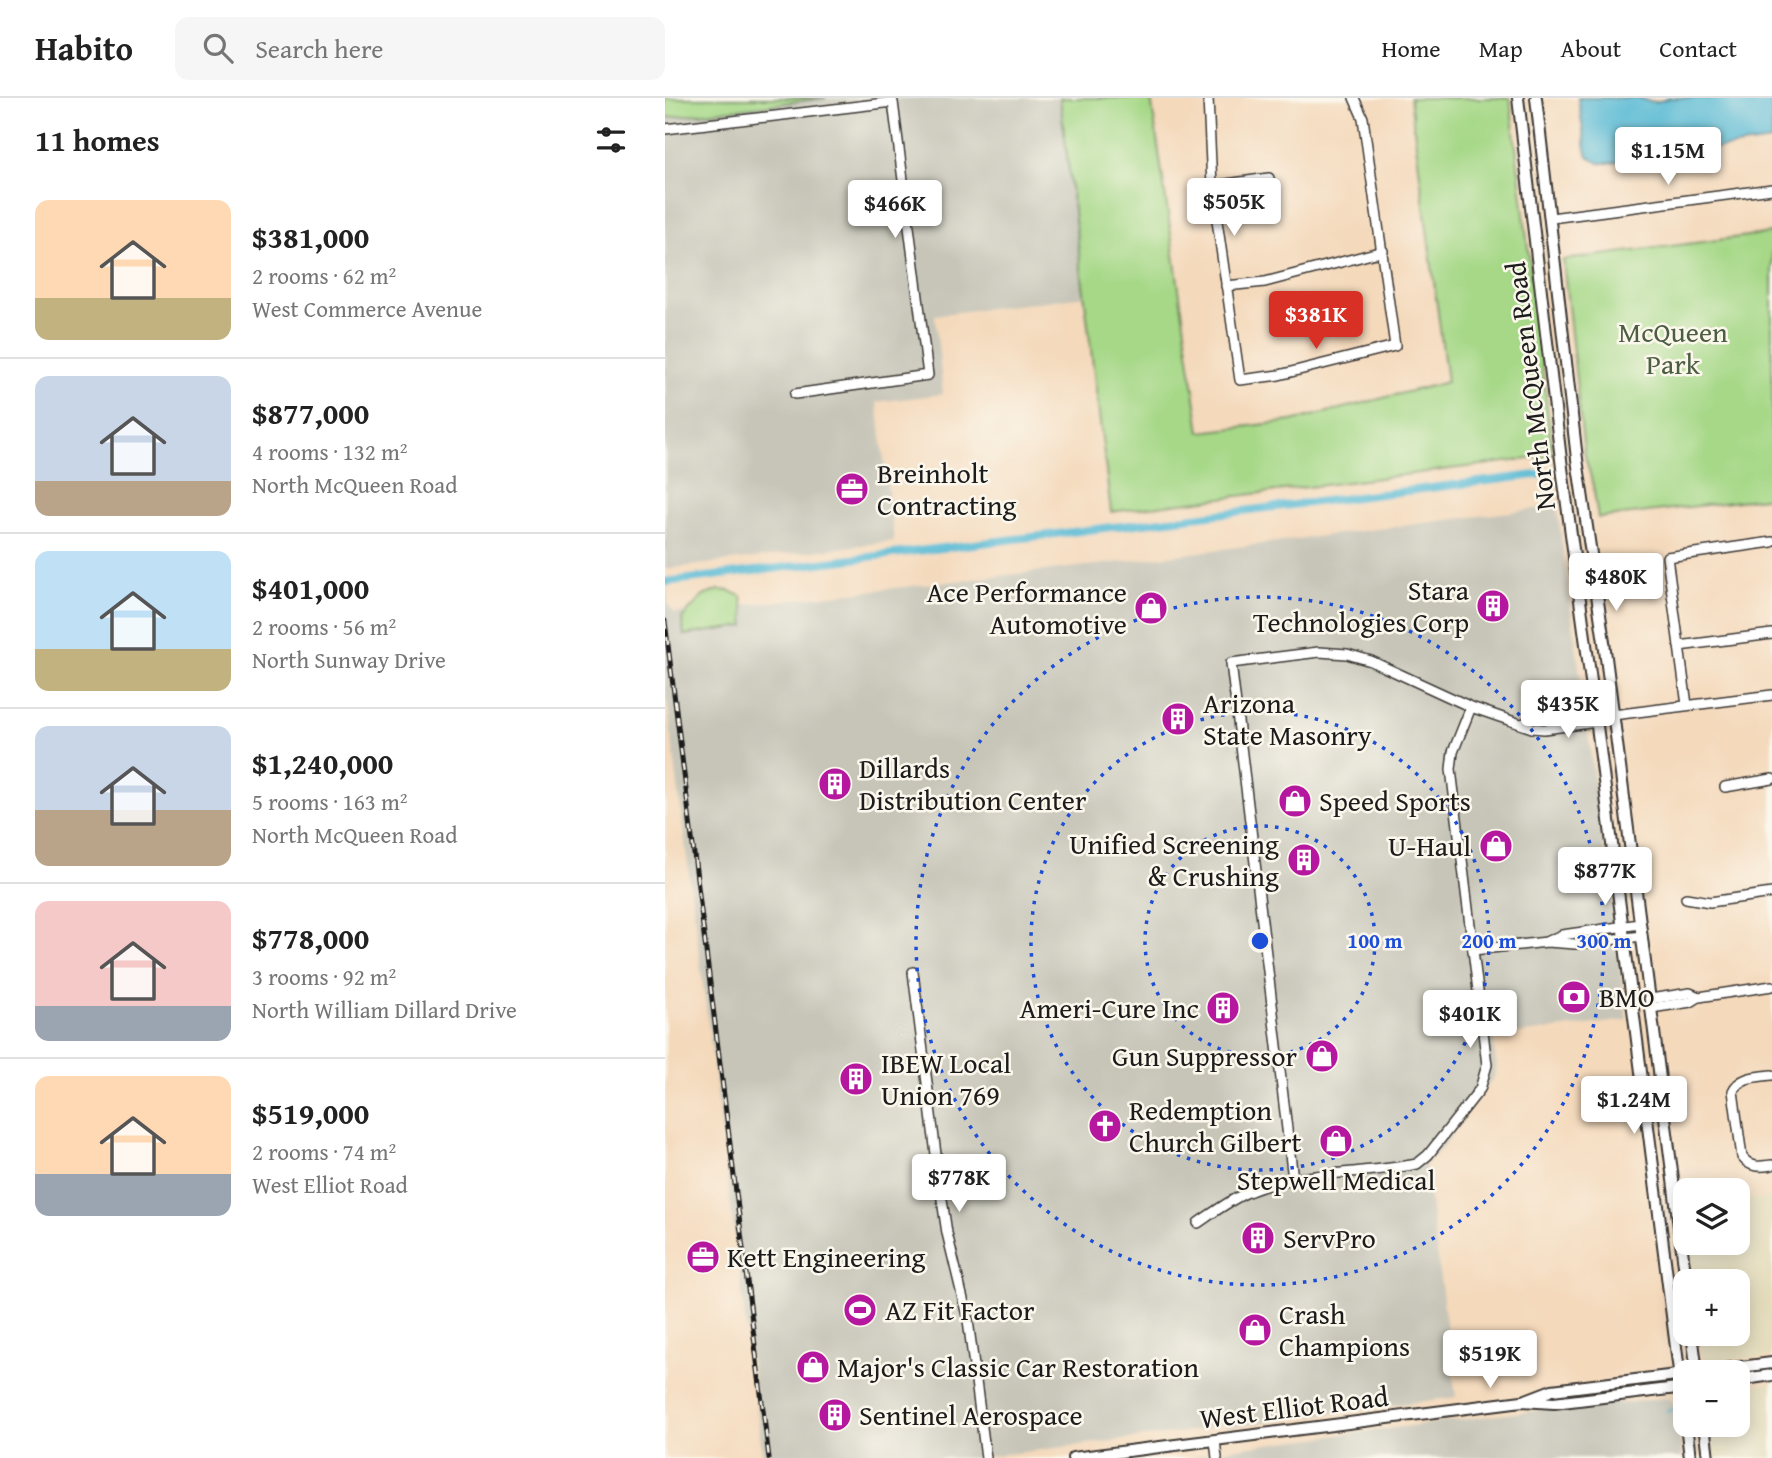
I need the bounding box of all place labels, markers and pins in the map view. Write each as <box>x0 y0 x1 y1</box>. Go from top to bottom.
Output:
pin: $1.15M <box>1611 127 1725 187</box>
pin: $505K <box>1185 178 1283 238</box>
pin: $466K <box>846 180 944 240</box>
pin: $381K <box>1267 292 1365 351</box>
place label: Breinholt Contracting <box>877 452 1016 525</box>
office icon: Breinholt Contracting <box>833 470 871 508</box>
pin: $480K <box>1567 554 1665 613</box>
place label: Stara Technologies Corp <box>1253 569 1470 642</box>
place label: Ace Performance Automotive <box>926 571 1127 644</box>
building icon: Stara Technologies Corp <box>1474 587 1512 625</box>
shop icon: Ace Performance Automotive <box>1132 589 1170 627</box>
pin: $435K <box>1519 680 1617 740</box>
place label: Arizona State Masonry <box>1203 682 1372 755</box>
building icon: Arizona State Masonry <box>1159 700 1197 738</box>
place label: Dillards Distribution Center <box>859 747 1087 820</box>
building icon: Dillards Distribution Center <box>816 765 854 803</box>
place label: Speed Sports <box>1319 780 1471 821</box>
shop icon: Speed Sports <box>1276 782 1314 820</box>
place label: Unified Screening & Crushing <box>1069 823 1279 896</box>
place label: U-Haul <box>1388 825 1471 866</box>
shop icon: U-Haul <box>1477 827 1515 865</box>
building icon: Unified Screening & Crushing <box>1285 841 1323 879</box>
pin: $877K <box>1556 848 1654 907</box>
centre of rings <box>1248 929 1272 953</box>
place label: BMO <box>1599 976 1655 1017</box>
bank icon: BMO <box>1555 978 1593 1016</box>
place label: Ameri-Cure Inc <box>1019 987 1199 1028</box>
building icon: Ameri-Cure Inc <box>1204 989 1242 1027</box>
pin: $401K <box>1421 990 1519 1050</box>
place label: Gun Suppressor <box>1112 1035 1297 1076</box>
shop icon: Gun Suppressor <box>1303 1037 1341 1075</box>
place label: IBEW Local Union 769 <box>881 1042 1011 1115</box>
building icon: IBEW Local Union 769 <box>837 1060 875 1098</box>
pin: $1.24M <box>1577 1076 1691 1136</box>
place label: Redemption Church Gilbert <box>1129 1089 1301 1162</box>
church icon: Redemption Church Gilbert <box>1086 1107 1124 1145</box>
shop icon: Stepwell Medical <box>1317 1122 1355 1160</box>
pin: $778K <box>910 1154 1008 1214</box>
place label: Stepwell Medical <box>1237 1159 1435 1200</box>
place label: ServPro <box>1283 1217 1376 1258</box>
building icon: ServPro <box>1239 1219 1277 1257</box>
place label: Kett Engineering <box>727 1236 925 1277</box>
office icon: Kett Engineering <box>684 1238 722 1276</box>
place label: AZ Fit Factor <box>885 1289 1035 1330</box>
sports icon: AZ Fit Factor <box>841 1291 879 1329</box>
place label: Crash Champions <box>1279 1293 1410 1366</box>
shop icon: Crash Champions <box>1236 1311 1274 1349</box>
pin: $519K <box>1441 1330 1539 1390</box>
place label: Major's Classic Car Restoration <box>837 1346 1199 1387</box>
shop icon: Major's Classic Car Restoration <box>794 1348 832 1386</box>
place label: Sentinel Aerospace <box>859 1394 1083 1435</box>
building icon: Sentinel Aerospace <box>816 1396 854 1434</box>

